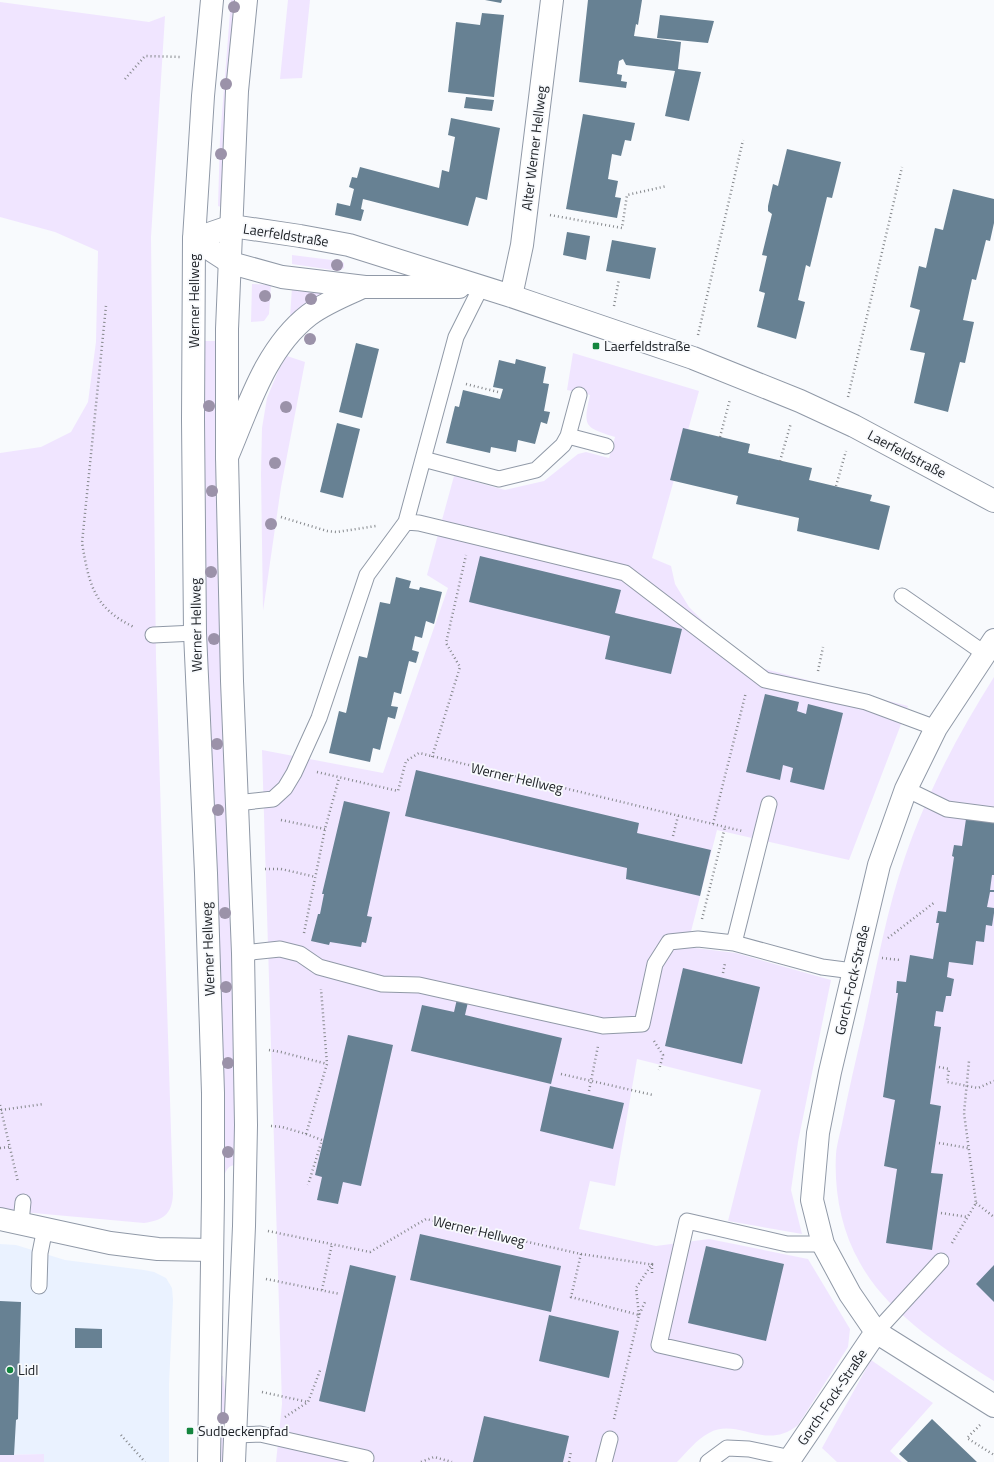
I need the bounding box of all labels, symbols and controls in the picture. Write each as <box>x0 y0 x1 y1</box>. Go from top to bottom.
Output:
street label: Alter Werner Hellweg <box>515 84 552 212</box>
street label: Laerfeldstraße <box>242 217 330 252</box>
street label: Werner Hellweg <box>183 254 204 348</box>
place label: Laerfeldstraße <box>604 335 690 356</box>
marker: Laerfeldstraße <box>591 341 601 351</box>
street label: Laerfeldstraße <box>864 424 950 483</box>
street label: Werner Hellweg <box>184 578 207 672</box>
street label: Werner Hellweg <box>469 757 565 798</box>
street label: Werner Hellweg <box>195 902 220 997</box>
street label: Gorch-Fock-Straße <box>829 923 874 1037</box>
street label: Werner Hellweg <box>431 1210 527 1251</box>
street label: Gorch-Fock-Straße <box>791 1344 872 1449</box>
place label: Lidl <box>18 1359 38 1380</box>
marker: Lidl <box>5 1365 15 1375</box>
place label: Sudbeckenpfad <box>198 1420 289 1441</box>
marker: Sudbeckenpfad <box>185 1426 195 1436</box>

